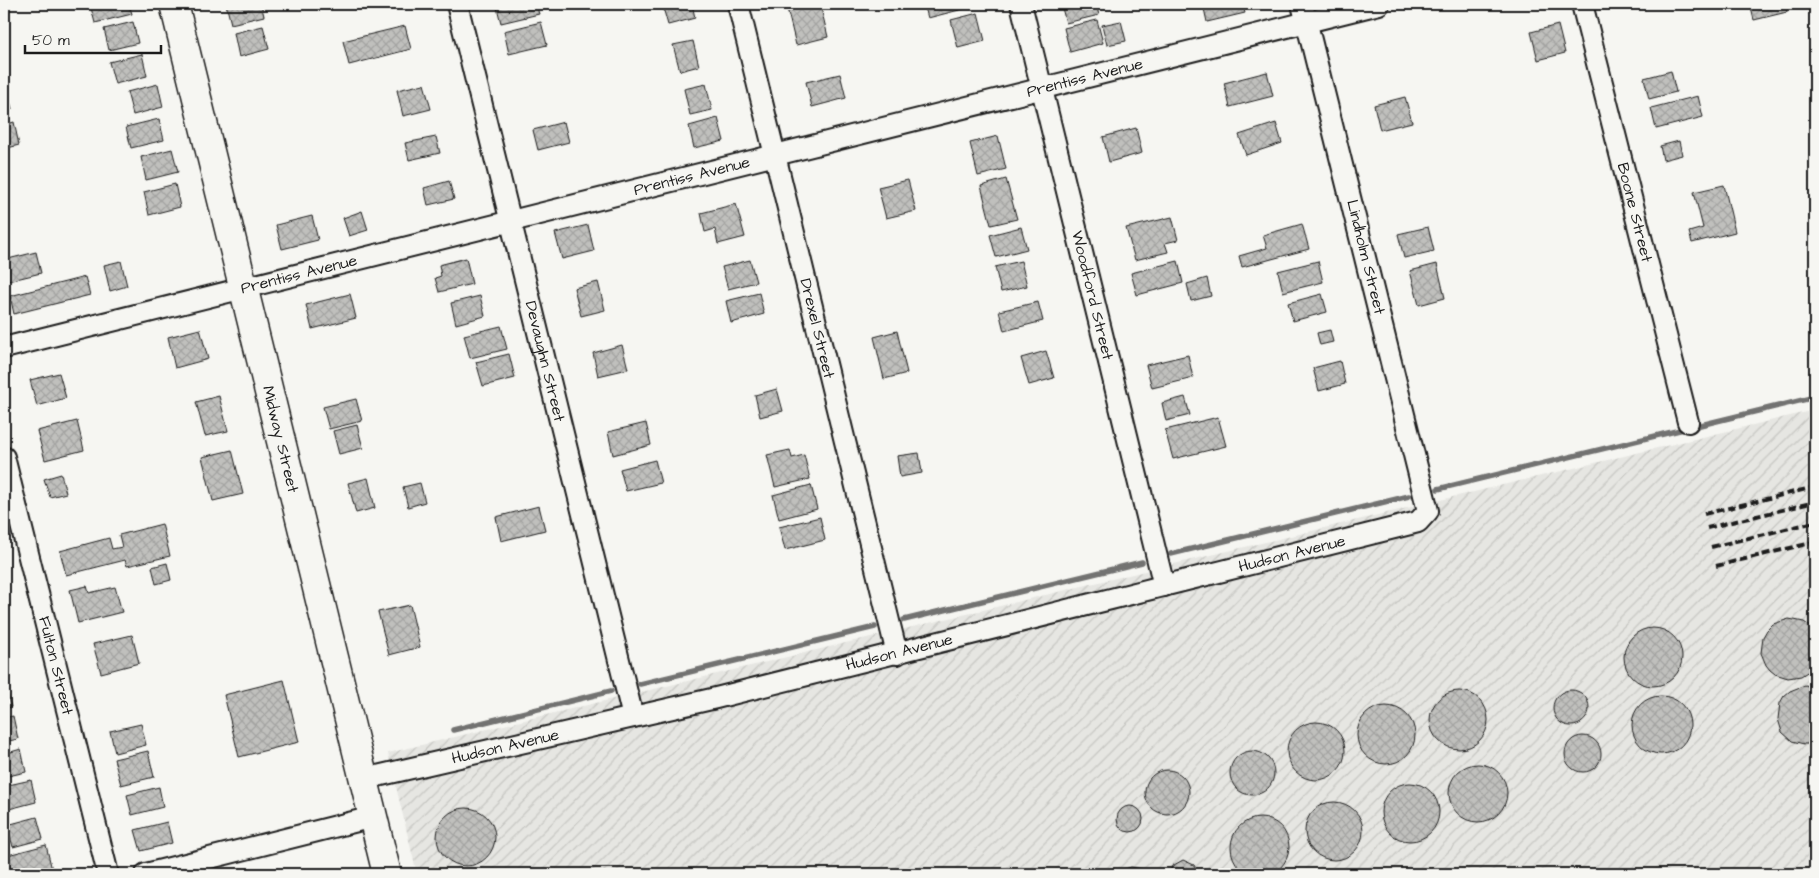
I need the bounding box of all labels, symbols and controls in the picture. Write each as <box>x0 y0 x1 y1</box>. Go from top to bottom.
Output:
scale bar <box>25 22 161 54</box>
text: 50 m <box>32 30 70 51</box>
street label: Prentiss Avenue <box>1024 52 1145 103</box>
street label: Prentiss Avenue <box>631 151 753 201</box>
street label: Boone Street <box>1612 160 1658 265</box>
street label: Lindholm Street <box>1341 197 1391 317</box>
street label: Woodford Street <box>1066 228 1119 363</box>
street label: Prentiss Avenue <box>239 249 360 299</box>
street label: Drexel Street <box>795 276 840 381</box>
street label: Devaughn Street <box>520 299 571 424</box>
street label: Midway Street <box>257 383 304 495</box>
street label: Hudson Avenue <box>1236 530 1348 578</box>
street label: Fulton Street <box>33 614 79 718</box>
street label: Hudson Avenue <box>843 628 955 676</box>
street label: Hudson Avenue <box>450 723 561 769</box>

